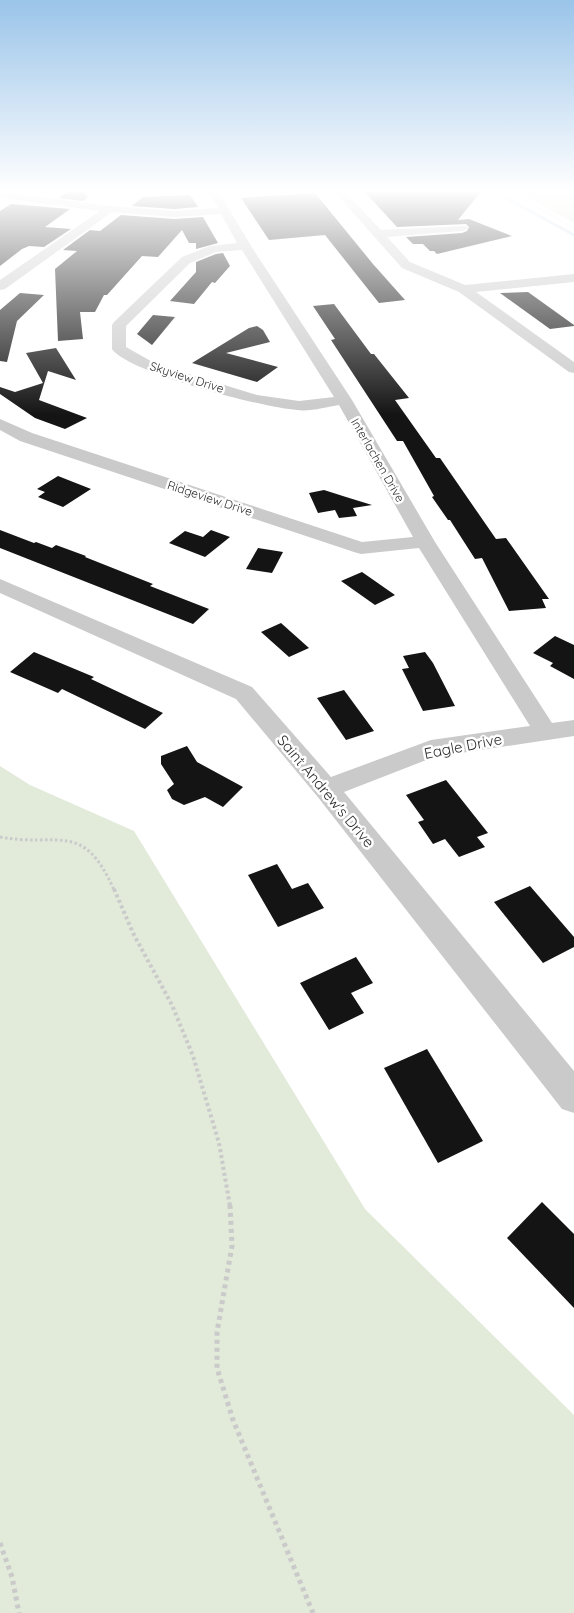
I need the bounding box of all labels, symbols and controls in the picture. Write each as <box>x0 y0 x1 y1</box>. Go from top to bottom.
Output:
street label: Skyview Drive <box>148 358 226 396</box>
street label: Interlachen Drive <box>348 415 408 505</box>
street label: Ridgeview Drive <box>165 477 255 519</box>
street label: Eagle Drive <box>422 729 504 763</box>
street label: Saint Andrew's Drive <box>273 731 379 851</box>

